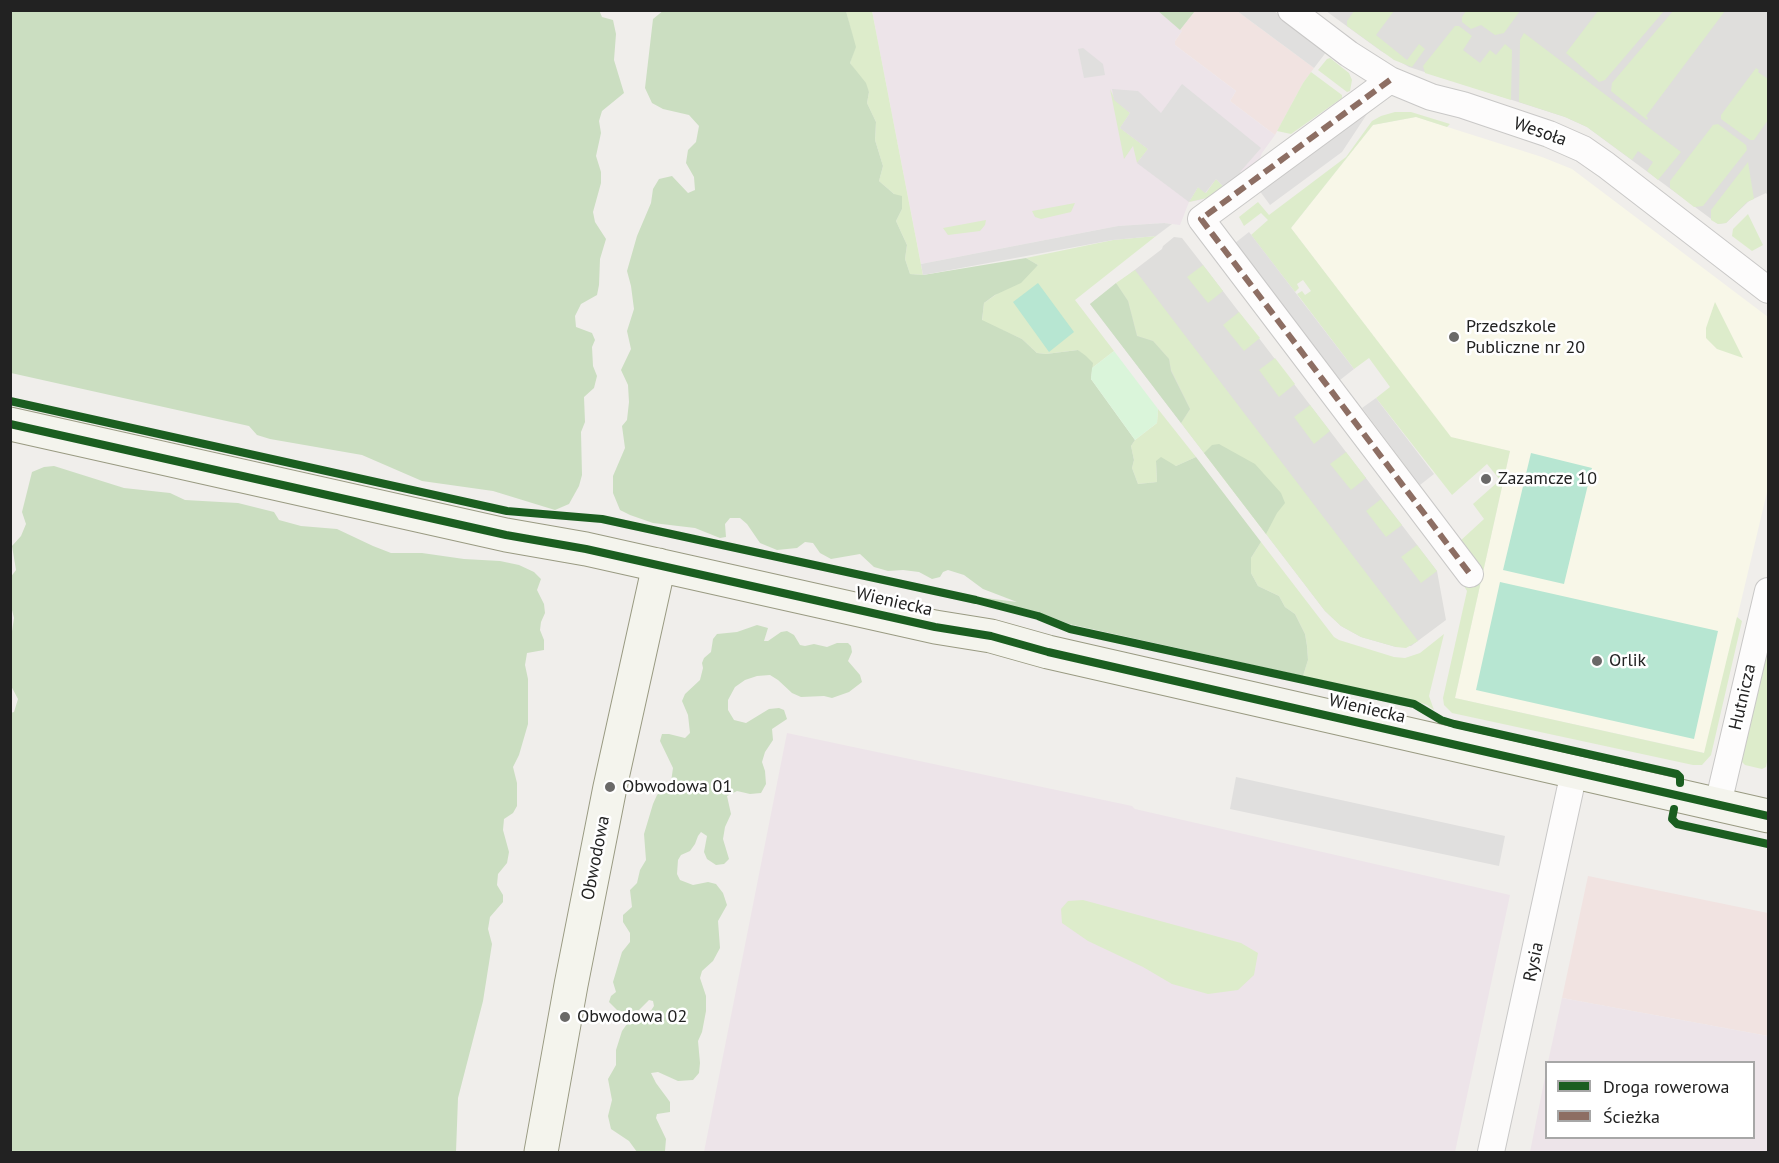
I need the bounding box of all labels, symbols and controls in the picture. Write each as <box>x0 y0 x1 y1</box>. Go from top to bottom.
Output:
street label: Wesoła <box>1511 113 1569 151</box>
place label: Przedszkole Publiczne nr 20 <box>1466 316 1585 358</box>
marker: Przedszkole Publiczne nr 20 <box>1447 330 1461 344</box>
place label: Zazamcze 10 <box>1498 468 1597 490</box>
marker: Zazamcze 10 <box>1479 472 1493 486</box>
street label: Wieniecka <box>853 583 935 621</box>
place label: Orlik <box>1609 650 1646 672</box>
marker: Orlik <box>1590 654 1604 668</box>
street label: Hutnicza <box>1725 662 1761 732</box>
street label: Wieniecka <box>1326 690 1408 728</box>
place label: Obwodowa 01 <box>622 776 732 798</box>
marker: Obwodowa 01 <box>603 780 617 794</box>
street label: Obwodowa <box>577 814 615 902</box>
street label: Rysia <box>1519 940 1549 984</box>
place label: Obwodowa 02 <box>577 1006 687 1028</box>
marker: Obwodowa 02 <box>558 1010 572 1024</box>
legend <box>1545 1061 1755 1139</box>
text: Droga rowerowa <box>1603 1075 1729 1098</box>
text: Ścieżka <box>1603 1105 1660 1128</box>

